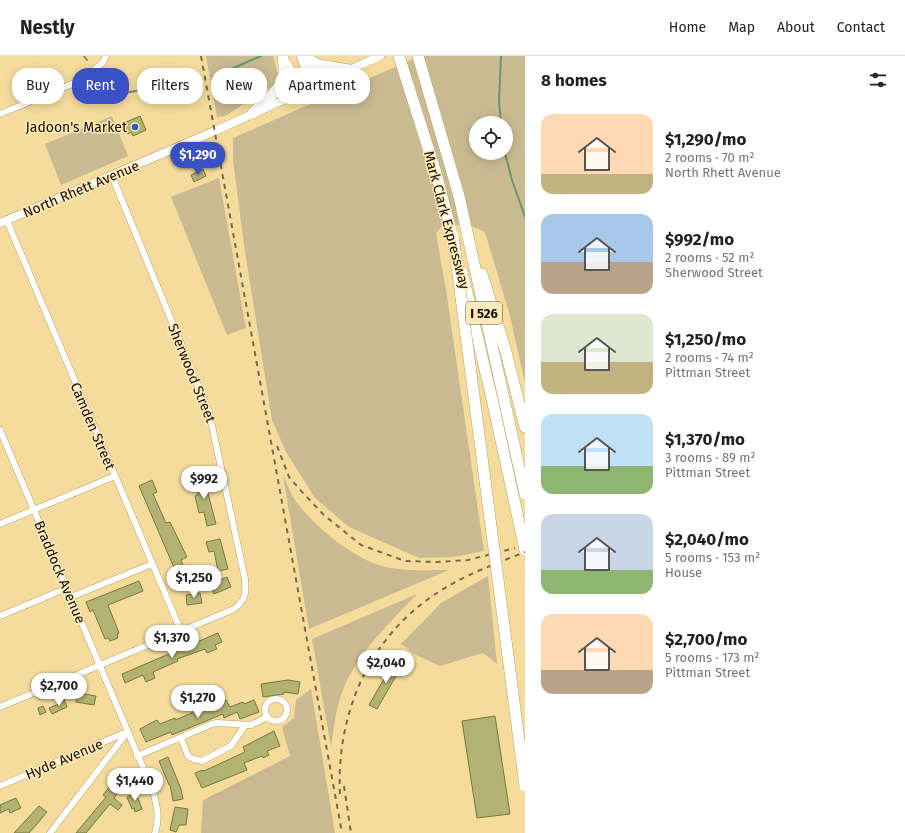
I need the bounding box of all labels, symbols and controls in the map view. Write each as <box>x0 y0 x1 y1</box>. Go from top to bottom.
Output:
text: Nestly <box>20 16 75 39</box>
text: Home <box>669 19 706 36</box>
text: Map <box>728 19 755 36</box>
text: About <box>777 19 815 36</box>
text: Contact <box>837 19 885 36</box>
chip: Buy <box>12 68 64 104</box>
chip: Rent <box>72 68 129 104</box>
chip: Filters <box>137 68 203 104</box>
chip: New <box>211 68 267 104</box>
chip: Apartment <box>275 68 370 104</box>
icon: filters <box>867 69 889 91</box>
text: 8 homes <box>541 70 607 91</box>
map controls <box>469 116 513 160</box>
button: locate <box>469 116 513 160</box>
place label: Jadoon's Market <box>26 119 128 136</box>
marker: Jadoon's Market <box>130 122 140 132</box>
text: $1,290/mo <box>665 129 746 150</box>
icon: home <box>573 130 621 178</box>
pin: $1,290 <box>165 142 231 176</box>
text: $1,290 <box>179 147 217 162</box>
street label: Mark Clark Expressway <box>420 149 473 291</box>
text: 2 rooms · 70 m² <box>665 150 755 165</box>
street label: North Rhett Avenue <box>20 157 142 222</box>
text: North Rhett Avenue <box>665 165 781 180</box>
text: $992/mo <box>665 229 734 250</box>
icon: home <box>573 230 621 278</box>
text: 2 rooms · 52 m² <box>665 250 754 265</box>
text: Sherwood Street <box>665 265 763 280</box>
road number: I 526 <box>466 302 502 324</box>
street label: Sherwood Street <box>164 321 219 426</box>
text: $1,250/mo <box>665 329 746 350</box>
icon: home <box>573 330 621 378</box>
text: 2 rooms · 74 m² <box>665 350 754 365</box>
text: Pittman Street <box>665 365 750 380</box>
street label: Camden Street <box>67 380 119 473</box>
text: $1,370/mo <box>665 429 745 450</box>
icon: home <box>573 430 621 478</box>
text: 3 rooms · 89 m² <box>665 450 755 465</box>
text: Pittman Street <box>665 465 750 480</box>
pin: $992 <box>180 466 228 500</box>
text: $992 <box>190 471 218 486</box>
street label: Braddock Avenue <box>30 518 89 626</box>
text: $2,040/mo <box>665 529 749 550</box>
icon: home <box>573 530 621 578</box>
text: 5 rooms · 153 m² <box>665 550 760 565</box>
pin: $1,250 <box>161 565 227 599</box>
text: House <box>665 565 702 580</box>
text: $1,250 <box>175 570 213 585</box>
pin: $1,370 <box>139 625 205 659</box>
text: $2,700/mo <box>665 629 747 650</box>
text: $1,370 <box>154 630 190 645</box>
icon: home <box>573 630 621 678</box>
pin: $2,040 <box>353 650 419 684</box>
text: 5 rooms · 173 m² <box>665 650 759 665</box>
text: $2,040 <box>366 655 406 670</box>
text: Pittman Street <box>665 665 750 680</box>
pin: $2,700 <box>26 673 92 707</box>
text: $2,700 <box>40 678 78 693</box>
pin: $1,270 <box>165 685 231 719</box>
text: $1,270 <box>180 690 216 705</box>
street label: Hyde Avenue <box>23 736 106 783</box>
pin: $1,440 <box>102 768 168 802</box>
text: $1,440 <box>116 773 154 788</box>

